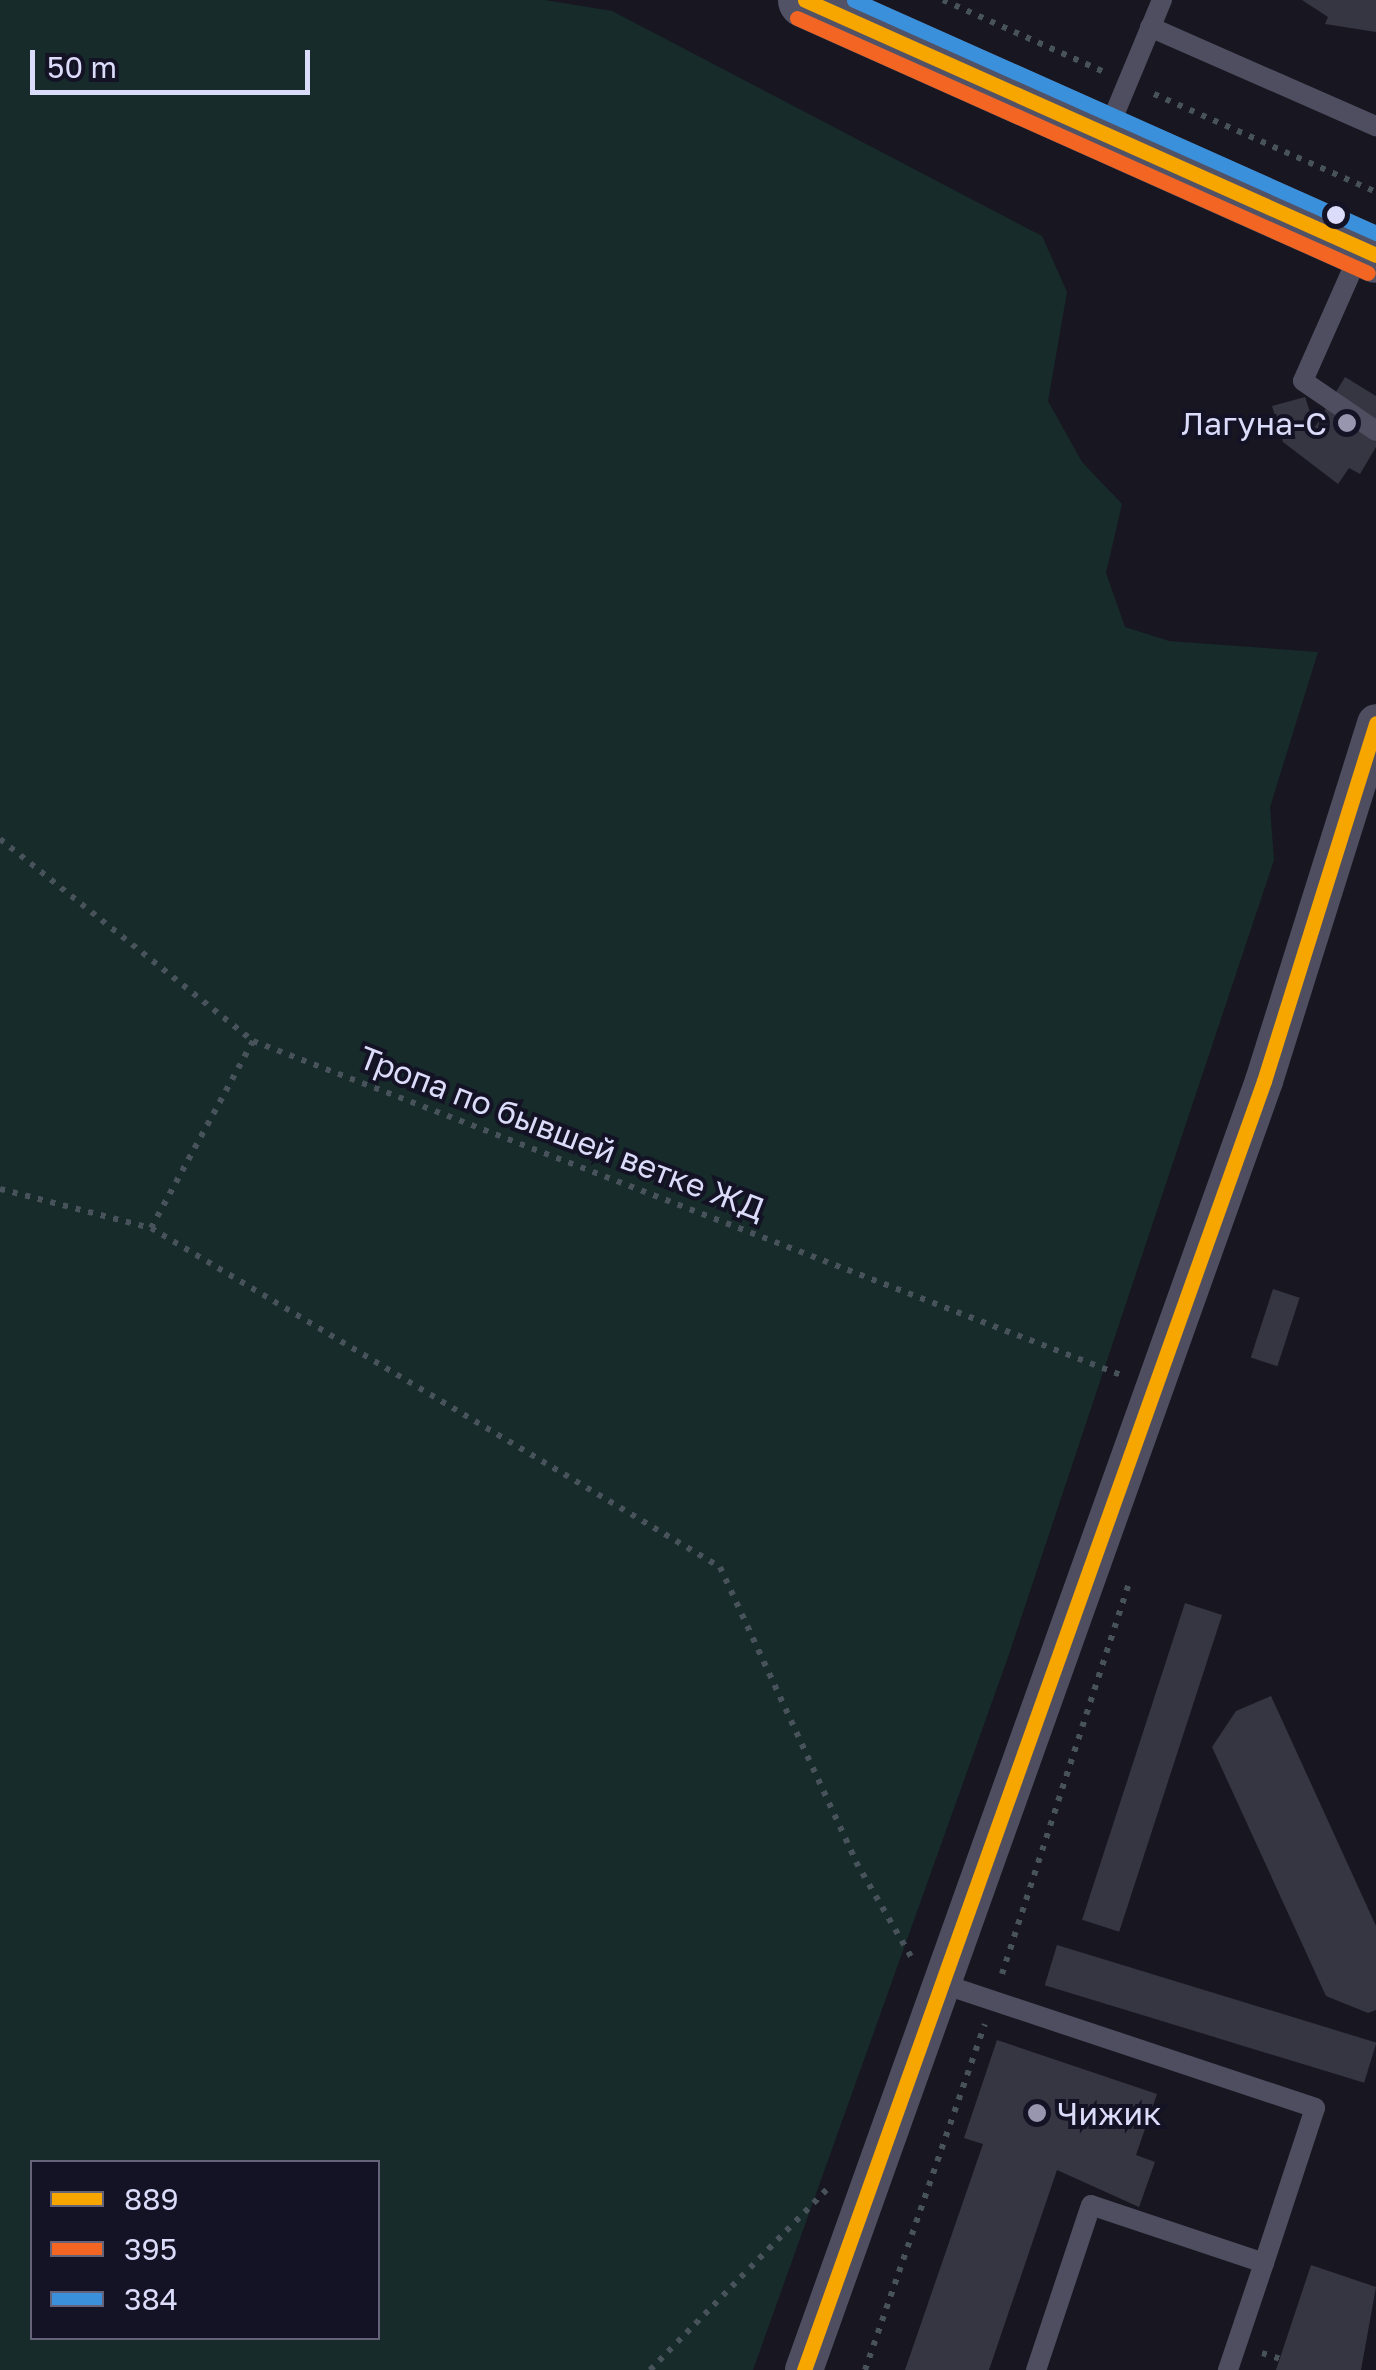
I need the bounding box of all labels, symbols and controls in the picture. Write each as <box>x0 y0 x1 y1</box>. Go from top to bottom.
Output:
scale bar <box>35 30 315 92</box>
text: 50 m <box>47 49 117 85</box>
unlabelled marker <box>1326 205 1346 225</box>
place label: Лагуна-С <box>1181 404 1327 442</box>
marker: Лагуна-С <box>1336 412 1358 434</box>
street label: Тропа по бывшей ветке ЖД <box>354 1038 770 1228</box>
place label: Чижик <box>1057 2094 1161 2132</box>
marker: Чижик <box>1026 2102 1048 2124</box>
legend <box>30 2160 380 2340</box>
text: 889 <box>124 2181 179 2217</box>
text: 395 <box>124 2231 177 2267</box>
text: 384 <box>124 2281 178 2317</box>

